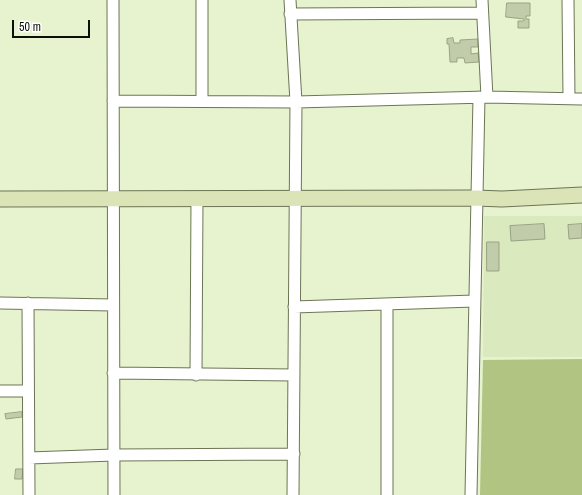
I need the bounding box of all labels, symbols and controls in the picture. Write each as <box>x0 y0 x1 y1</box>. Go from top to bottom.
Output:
scale bar <box>14 12 92 38</box>
text: 50 m <box>19 19 41 35</box>

